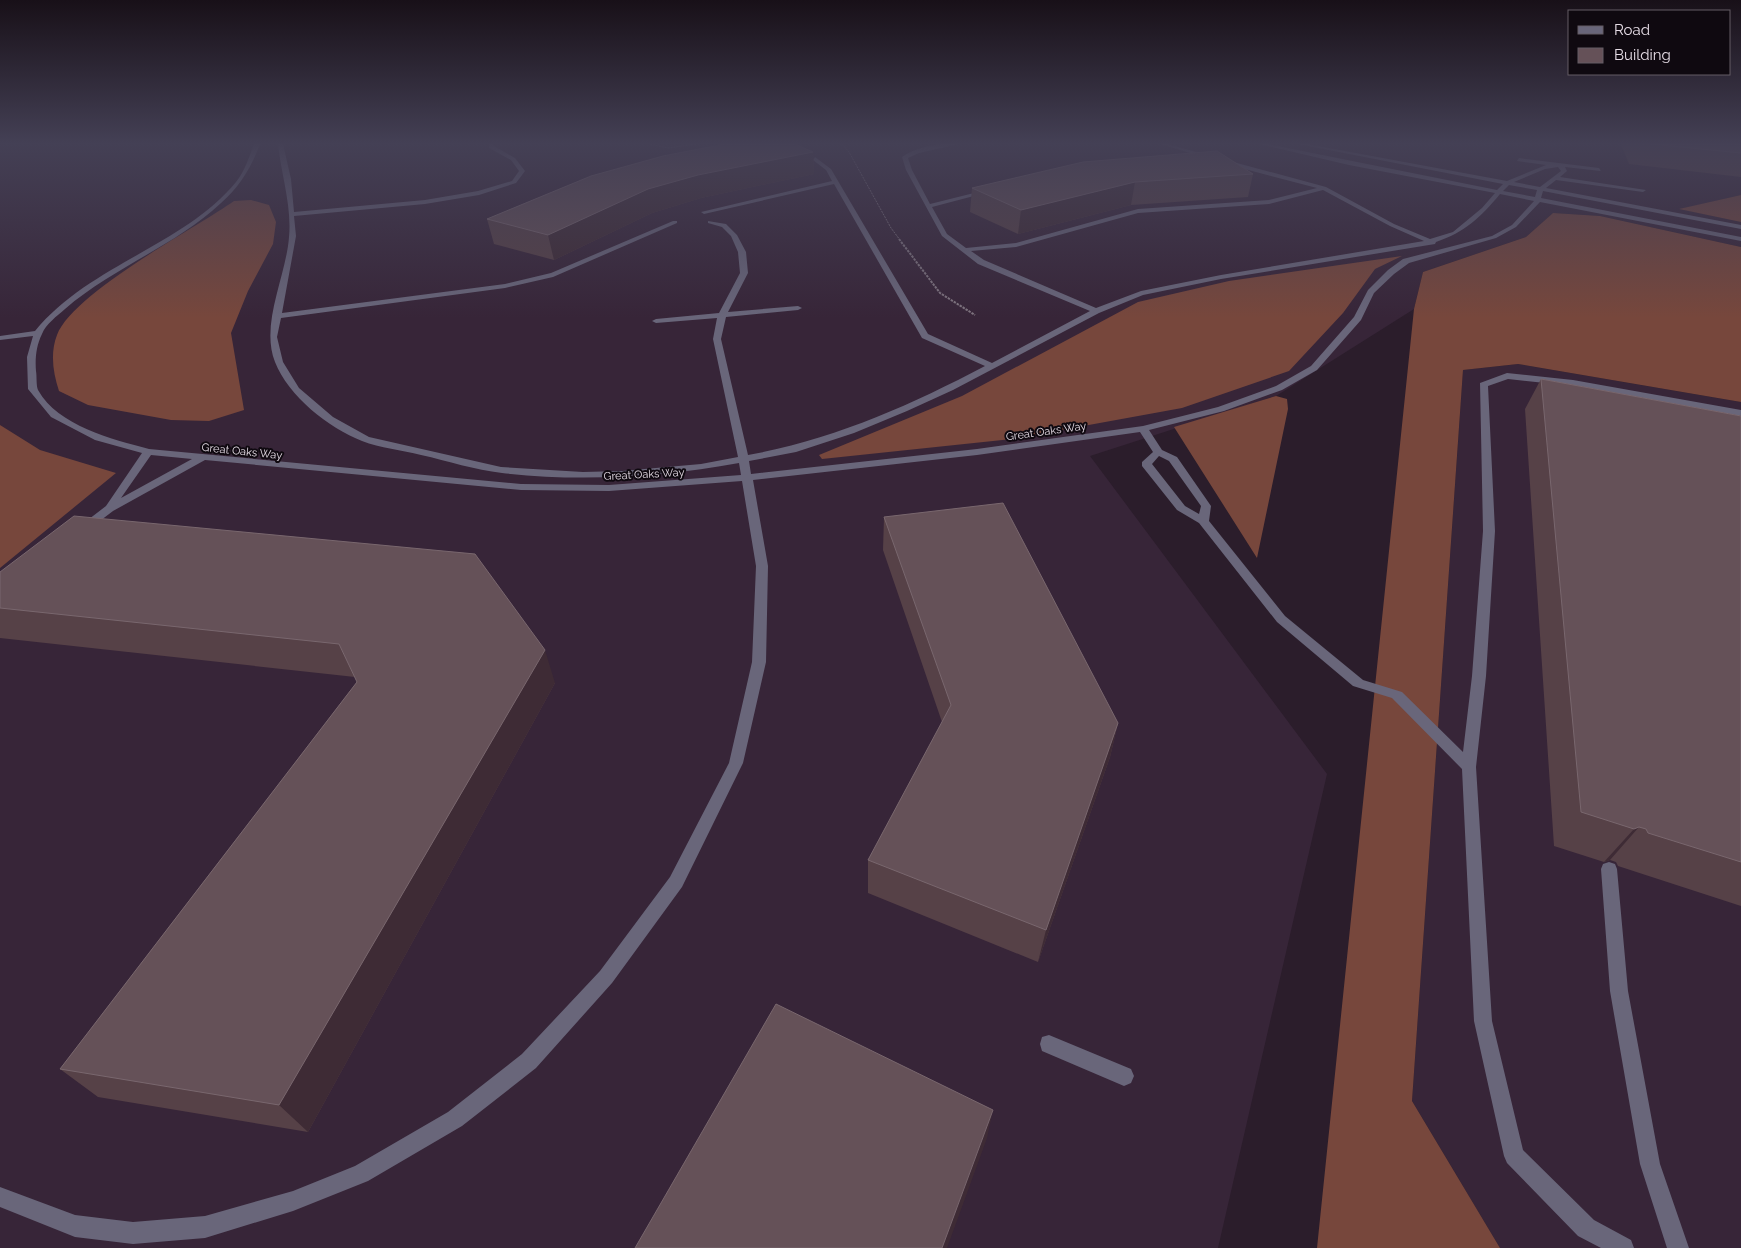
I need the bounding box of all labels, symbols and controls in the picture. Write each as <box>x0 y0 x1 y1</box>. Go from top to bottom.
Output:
legend <box>1568 10 1731 75</box>
text: Road <box>1614 21 1650 39</box>
text: Building <box>1614 46 1671 64</box>
street label: Great Oaks Way <box>1005 419 1087 444</box>
street label: Great Oaks Way <box>201 441 283 462</box>
street label: Great Oaks Way <box>603 466 685 483</box>

